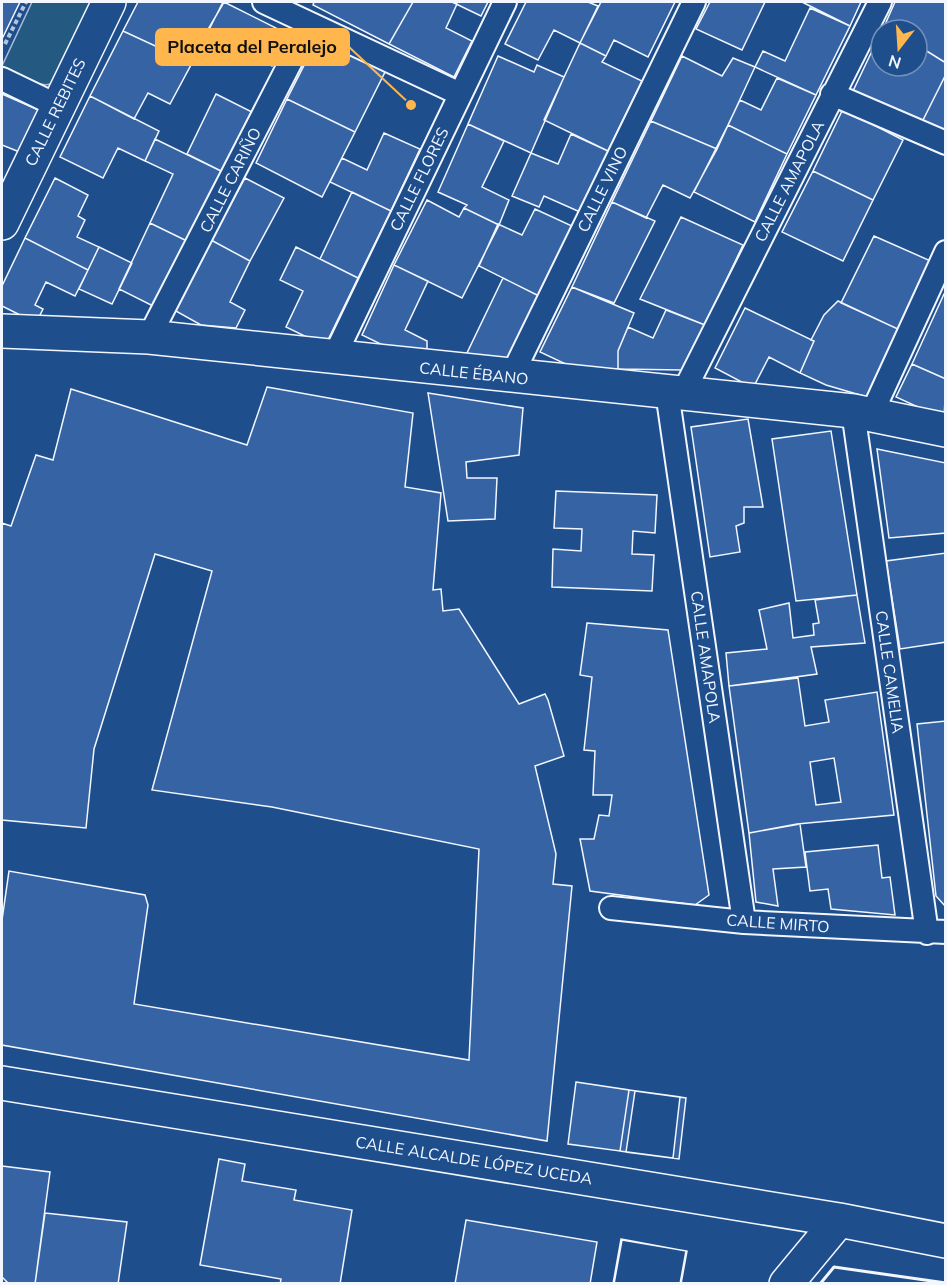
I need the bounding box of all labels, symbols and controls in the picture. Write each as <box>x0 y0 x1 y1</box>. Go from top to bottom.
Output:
north arrow <box>869 18 929 78</box>
callout: Placeta del Peralejo <box>156 29 349 65</box>
text: Placeta del Peralejo <box>167 35 337 58</box>
text: N <box>886 51 903 74</box>
street label: CALLE REBITES <box>20 55 90 169</box>
street label: CALLE AMAPOLA <box>750 117 828 245</box>
street label: CALLE CARIÑO <box>195 124 265 236</box>
street label: CALLE FLORES <box>385 124 453 234</box>
street label: CALLE VINO <box>573 143 631 235</box>
street label: CALLE ÉBANO <box>418 357 530 389</box>
street label: CALLE AMAPOLA <box>687 590 725 725</box>
street label: CALLE CAMELIA <box>871 609 909 735</box>
street label: CALLE MIRTO <box>726 909 830 937</box>
street label: CALLE ALCALDE LÓPEZ UCEDA <box>354 1131 594 1189</box>

